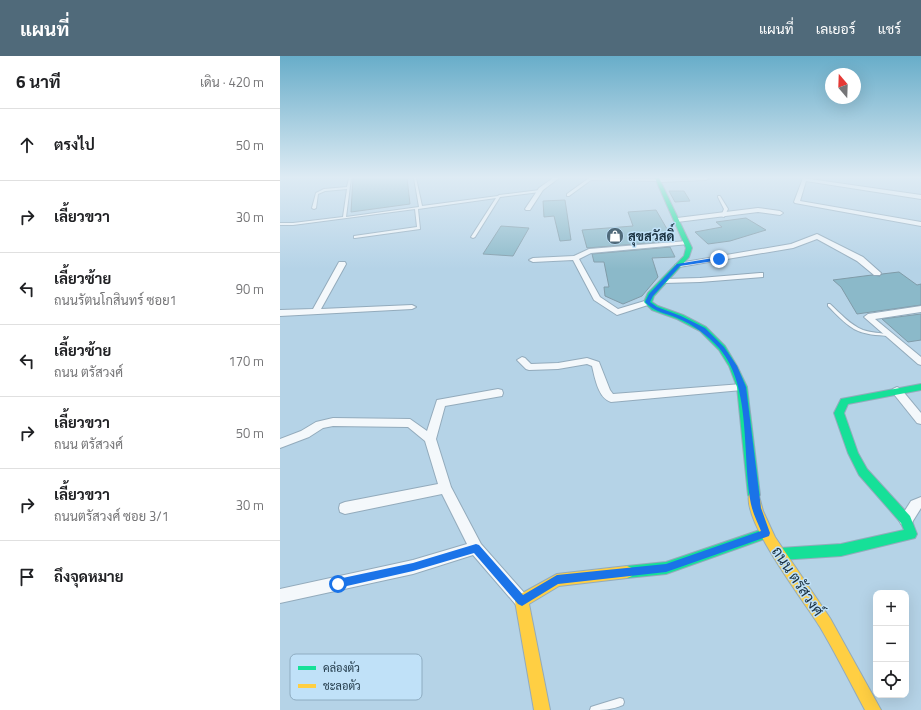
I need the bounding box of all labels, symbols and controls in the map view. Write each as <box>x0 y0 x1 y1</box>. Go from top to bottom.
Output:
text: แผนที่ <box>20 14 69 43</box>
text: แผนที่ <box>759 18 794 39</box>
text: เลเยอร์ <box>816 18 856 39</box>
text: แชร์ <box>878 18 901 39</box>
north arrow <box>825 68 861 104</box>
text: 6 นาที <box>16 69 61 95</box>
text: เดิน · 420 m <box>200 72 264 92</box>
text: ตรงไป <box>54 133 95 156</box>
icon: ahead <box>16 134 38 156</box>
text: 50 m <box>236 135 264 155</box>
text: เลี้ยวขวา <box>54 205 110 228</box>
icon: right <box>16 206 38 228</box>
text: 30 m <box>236 207 264 227</box>
place label: สุขสวัสดิ์ <box>628 223 675 247</box>
shop icon: สุขสวัสดิ์ <box>605 226 625 246</box>
route end <box>710 250 728 268</box>
text: เลี้ยวซ้าย <box>54 267 111 290</box>
icon: left <box>16 278 38 300</box>
text: 90 m <box>236 279 264 299</box>
text: ถนนรัตนโกสินทร์ ซอย1 <box>54 290 177 310</box>
text: เลี้ยวซ้าย <box>54 339 111 362</box>
icon: left <box>16 350 38 372</box>
text: 170 m <box>228 351 264 371</box>
text: ถนน ตรัสวงศ์ <box>54 362 123 382</box>
text: เลี้ยวขวา <box>54 411 110 434</box>
icon: right <box>16 422 38 444</box>
text: 50 m <box>236 423 264 443</box>
text: ถนน ตรัสวงศ์ <box>54 434 123 454</box>
text: เลี้ยวขวา <box>54 483 110 506</box>
icon: right <box>16 494 38 516</box>
text: 30 m <box>236 495 264 515</box>
text: ถนนตรัสวงศ์ ซอย 3/1 <box>54 506 169 526</box>
street label: ถนน ตรัสวงศ์ <box>766 542 830 620</box>
text: ถึงจุดหมาย <box>54 565 124 588</box>
icon: arrive <box>16 566 38 588</box>
route start <box>329 575 347 593</box>
map controls <box>873 590 909 698</box>
button: + <box>873 590 909 626</box>
button: − <box>873 626 909 662</box>
legend <box>290 654 422 700</box>
text: คล่องตัว <box>323 660 360 676</box>
button: locate <box>873 662 909 698</box>
text: ชะลอตัว <box>323 678 361 694</box>

